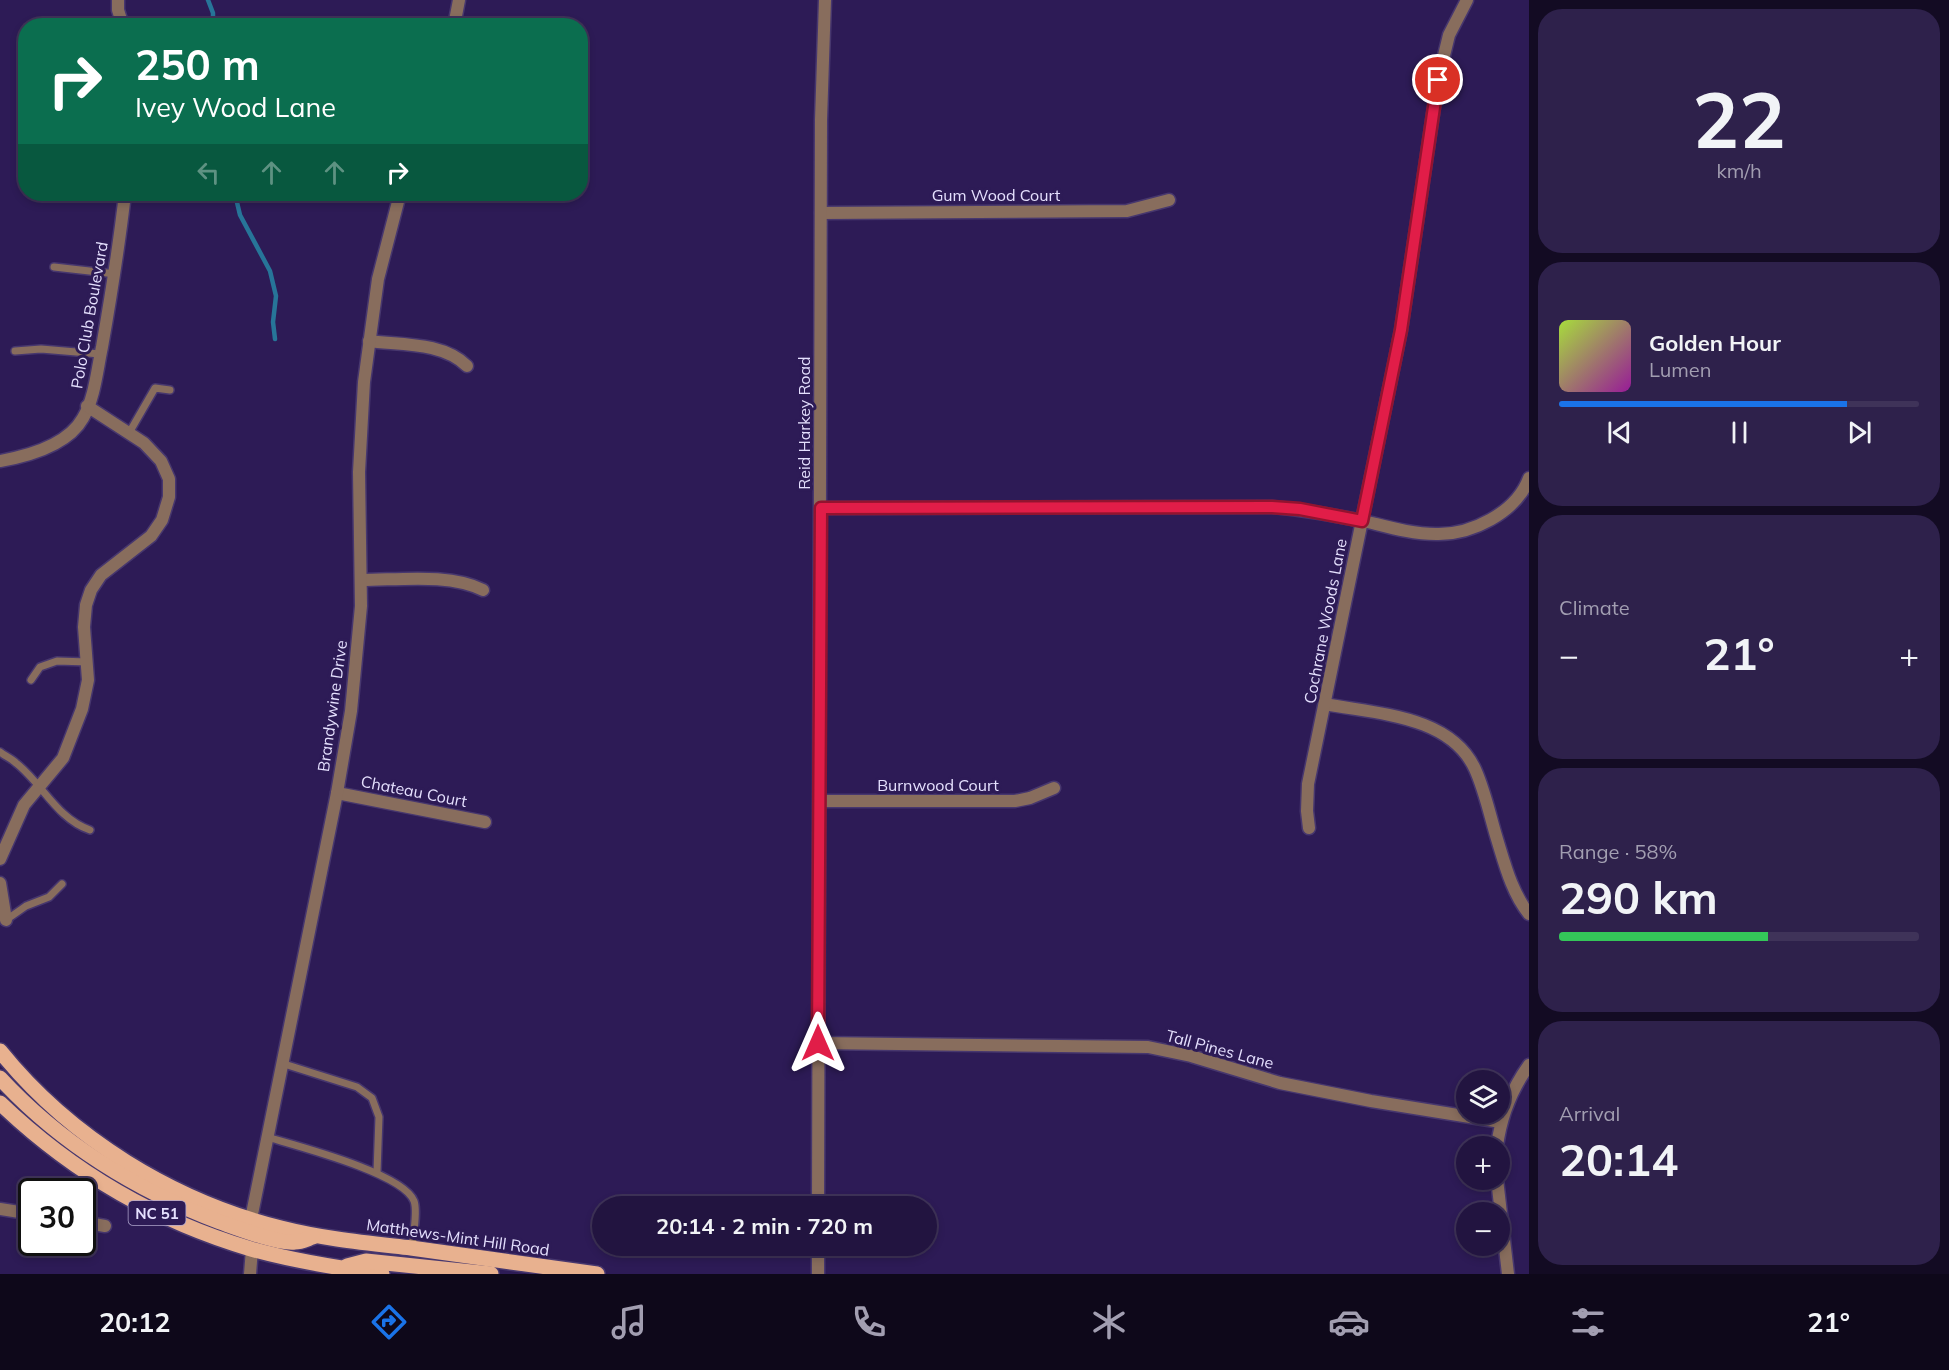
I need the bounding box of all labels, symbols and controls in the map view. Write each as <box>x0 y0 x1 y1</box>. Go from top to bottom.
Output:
text: 250 m <box>135 38 260 91</box>
icon: right <box>36 42 114 120</box>
pin <box>1412 54 1463 105</box>
icon: arrive <box>1421 63 1454 96</box>
text: 22 <box>1692 70 1786 168</box>
text: Ivey Wood Lane <box>135 90 336 124</box>
icon: left <box>192 156 225 189</box>
icon: ahead <box>255 156 288 189</box>
icon: ahead <box>318 156 351 189</box>
icon: right <box>381 156 414 189</box>
text: km/h <box>1716 158 1762 183</box>
street label: Gum Wood Court <box>932 185 1061 205</box>
street label: Polo Club Boulevard <box>66 240 112 390</box>
text: Golden Hour <box>1649 329 1781 357</box>
street label: Reid Harkey Road <box>794 356 814 490</box>
text: Lumen <box>1649 357 1711 382</box>
icon: previous <box>1603 416 1636 449</box>
icon: pause <box>1723 416 1756 449</box>
icon: next <box>1843 416 1876 449</box>
street label: Cochrane Woods Lane <box>1299 537 1351 705</box>
text: Climate <box>1559 595 1630 620</box>
text: 21° <box>1703 625 1775 681</box>
text: − <box>1559 634 1579 675</box>
text: + <box>1899 634 1919 675</box>
street label: Brandywine Drive <box>313 639 351 773</box>
street label: Chateau Court <box>359 771 469 811</box>
street label: Burnwood Court <box>877 775 999 795</box>
text: Range · 58% <box>1559 839 1677 864</box>
text: 290 km <box>1559 869 1718 925</box>
position arrow <box>786 1011 850 1075</box>
street label: Tall Pines Lane <box>1164 1025 1276 1073</box>
map controls <box>1456 1070 1510 1256</box>
button: layers <box>1456 1070 1510 1124</box>
text: Arrival <box>1559 1101 1620 1126</box>
text: 20:14 <box>1559 1131 1678 1187</box>
button: + <box>1456 1136 1510 1190</box>
speed limit sign: 30 <box>18 1178 96 1256</box>
road number: NC 51 <box>128 1201 186 1225</box>
button: − <box>1456 1202 1510 1256</box>
text: 20:14 · 2 min · 720 m <box>656 1212 873 1240</box>
street label: Matthews-Mint Hill Road <box>365 1214 551 1260</box>
icon: directions <box>368 1301 410 1343</box>
icon: music <box>608 1301 650 1343</box>
icon: phone <box>848 1301 890 1343</box>
icon: climate <box>1088 1301 1130 1343</box>
icon: car <box>1328 1301 1370 1343</box>
icon: filters <box>1567 1301 1609 1343</box>
text: 20:12 <box>99 1305 170 1339</box>
text: 21° <box>1807 1305 1850 1339</box>

